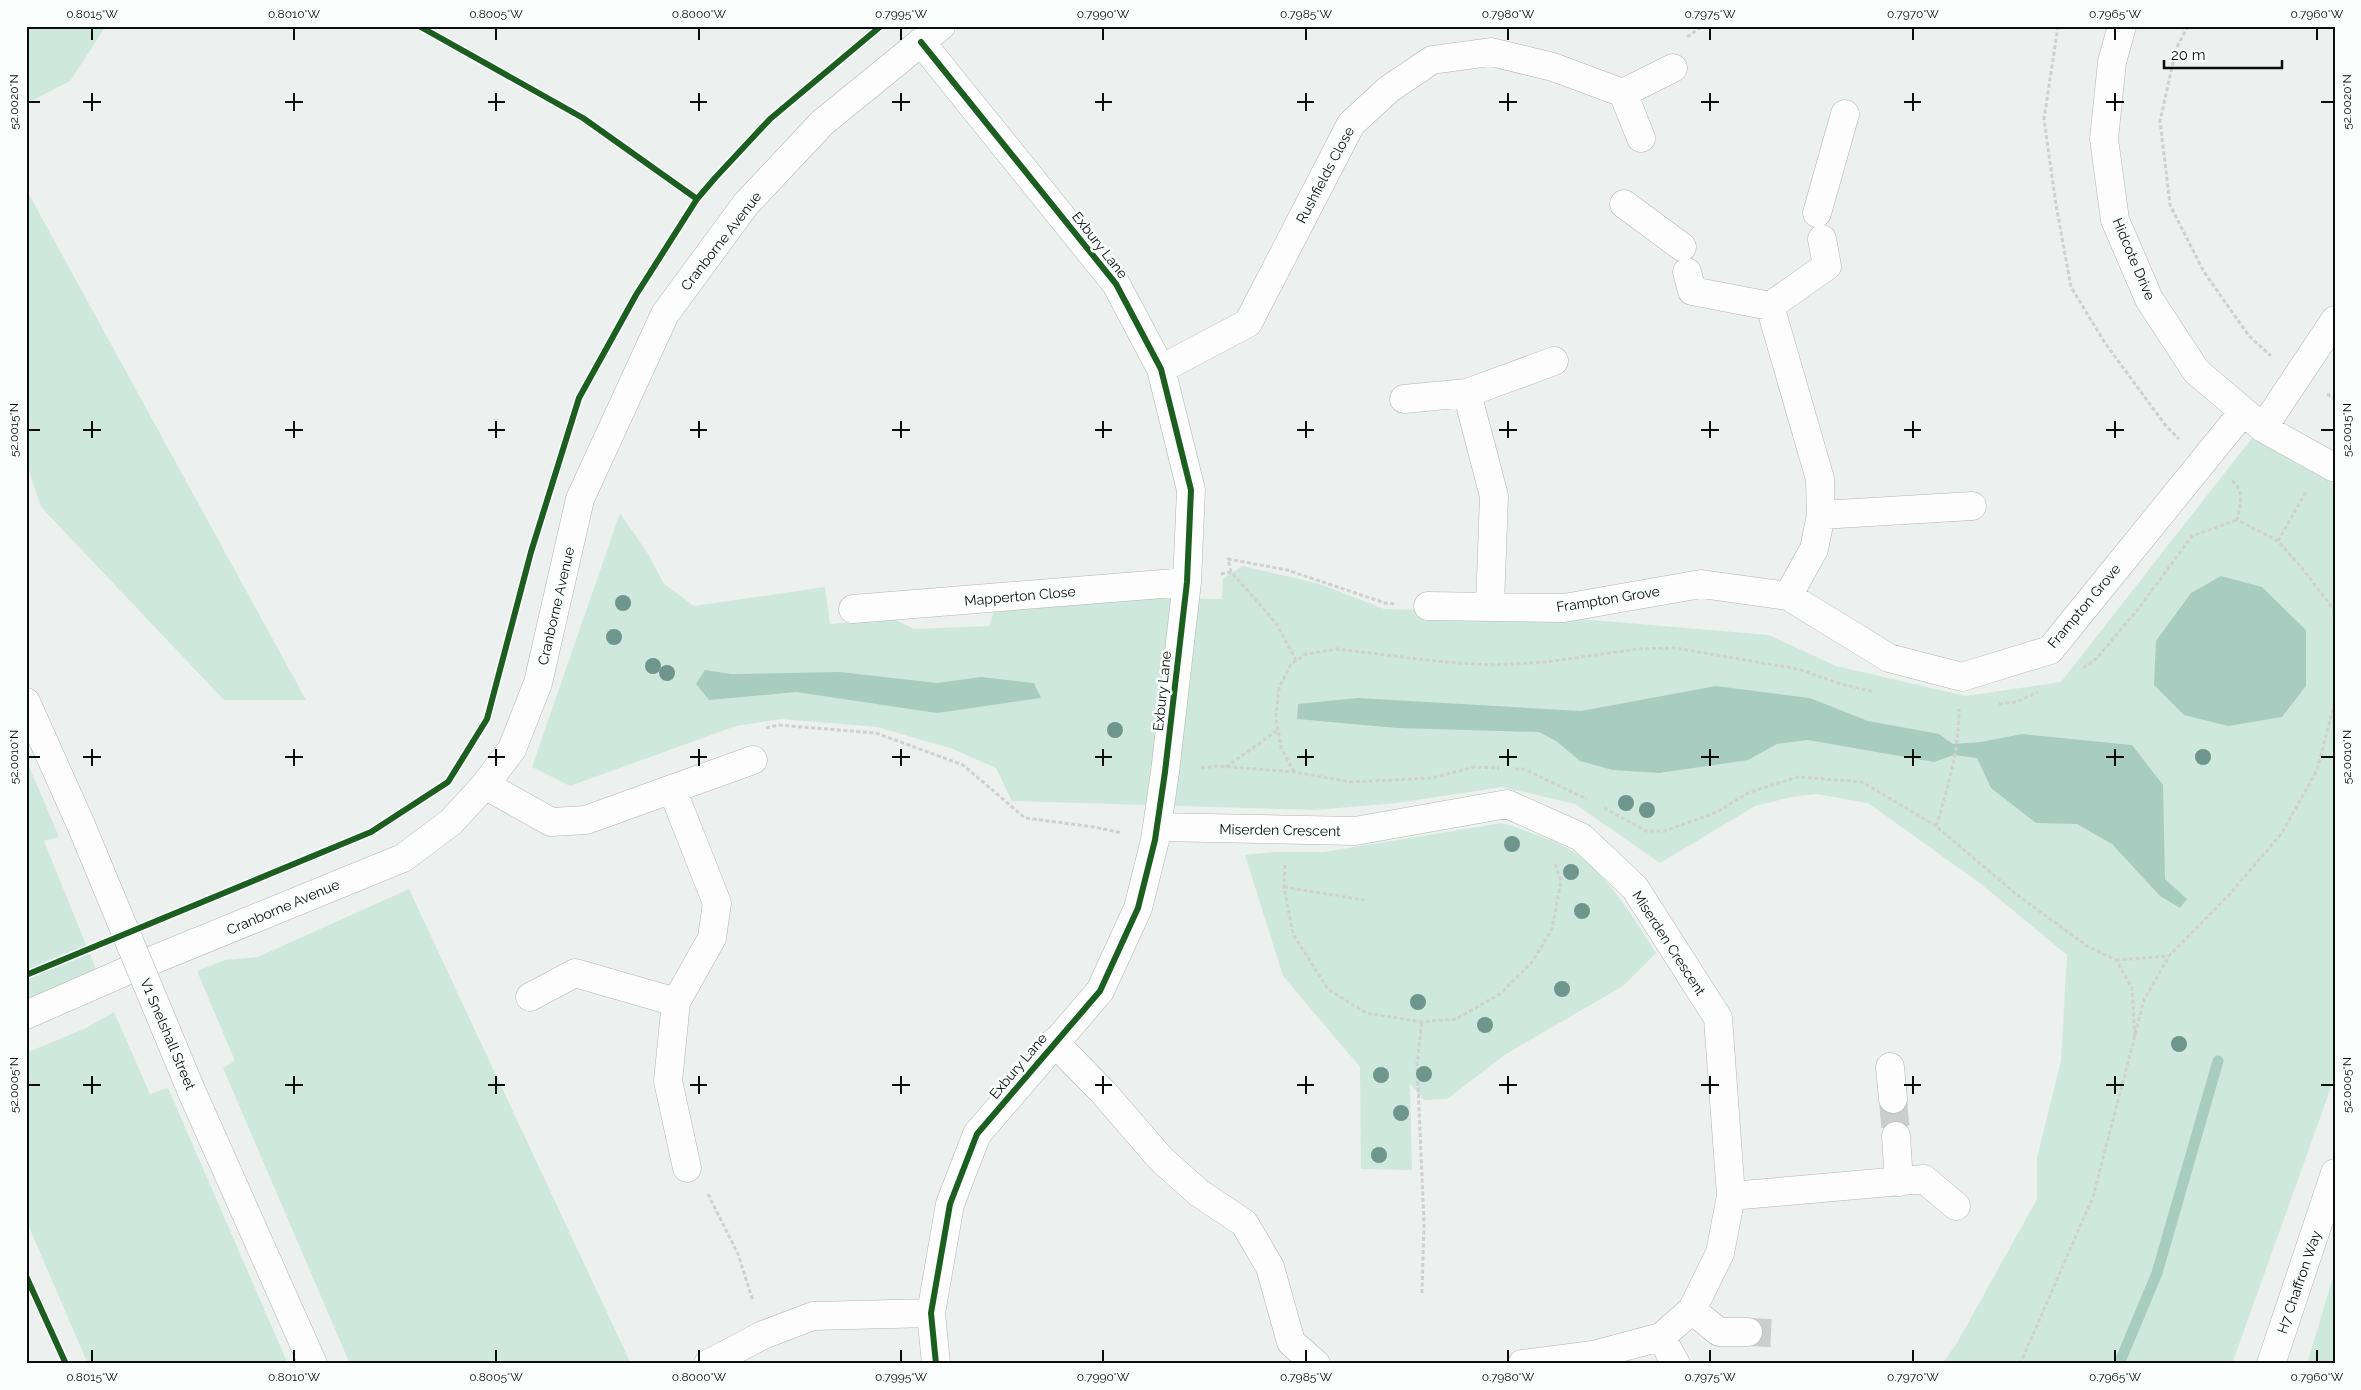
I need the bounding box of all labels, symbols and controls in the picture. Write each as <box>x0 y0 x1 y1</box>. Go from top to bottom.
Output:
text: 0.8015°W <box>66 7 118 21</box>
text: 0.8010°W <box>268 7 320 21</box>
text: 0.8005°W <box>469 7 523 21</box>
text: 0.8000°W <box>672 7 727 21</box>
text: 0.7995°W <box>875 7 927 21</box>
text: 0.7990°W <box>1077 7 1130 21</box>
text: 0.7985°W <box>1280 7 1333 21</box>
text: 0.7980°W <box>1482 7 1535 21</box>
text: 0.7975°W <box>1684 7 1736 21</box>
text: 0.7970°W <box>1887 7 1939 21</box>
text: 0.7965°W <box>2089 7 2142 21</box>
text: 0.7960°W <box>2291 7 2344 21</box>
scale bar <box>2164 38 2281 70</box>
text: 20 m <box>2171 46 2206 64</box>
text: 52.0020°N <box>7 74 21 130</box>
text: 52.0020°N <box>2340 74 2354 130</box>
street label: Rushfields Close <box>1293 124 1357 226</box>
street label: Cranborne Avenue <box>678 188 764 294</box>
street label: Exbury Lane <box>1069 208 1131 282</box>
street label: Hidcote Drive <box>2110 216 2158 302</box>
text: 52.0015°N <box>7 403 21 457</box>
text: 52.0015°N <box>2340 403 2354 457</box>
street label: Cranborne Avenue <box>535 545 577 667</box>
street label: Frampton Grove <box>2044 561 2124 651</box>
street label: Mapperton Close <box>964 583 1076 609</box>
street label: Frampton Grove <box>1555 583 1661 615</box>
street label: Exbury Lane <box>1150 650 1174 732</box>
text: 52.0010°N <box>7 730 21 784</box>
text: 52.0010°N <box>2340 730 2354 784</box>
street label: Miserden Crescent <box>1219 821 1341 839</box>
street label: Cranborne Avenue <box>224 876 342 938</box>
street label: Miserden Crescent <box>1629 888 1709 999</box>
street label: V1 Snelshall Street <box>137 976 199 1092</box>
street label: Exbury Lane <box>986 1030 1050 1102</box>
text: 52.0005°N <box>7 1057 21 1113</box>
text: 52.0005°N <box>2340 1057 2354 1113</box>
street label: H7 Chaffron Way <box>2274 1228 2324 1336</box>
text: 0.8015°W <box>66 1370 118 1384</box>
text: 0.8010°W <box>268 1370 320 1384</box>
text: 0.8005°W <box>469 1370 523 1384</box>
text: 0.8000°W <box>672 1370 727 1384</box>
text: 0.7995°W <box>875 1370 927 1384</box>
text: 0.7990°W <box>1077 1370 1130 1384</box>
text: 0.7985°W <box>1280 1370 1333 1384</box>
text: 0.7980°W <box>1482 1370 1535 1384</box>
text: 0.7975°W <box>1684 1370 1736 1384</box>
text: 0.7970°W <box>1887 1370 1939 1384</box>
text: 0.7965°W <box>2089 1370 2142 1384</box>
text: 0.7960°W <box>2291 1370 2344 1384</box>

